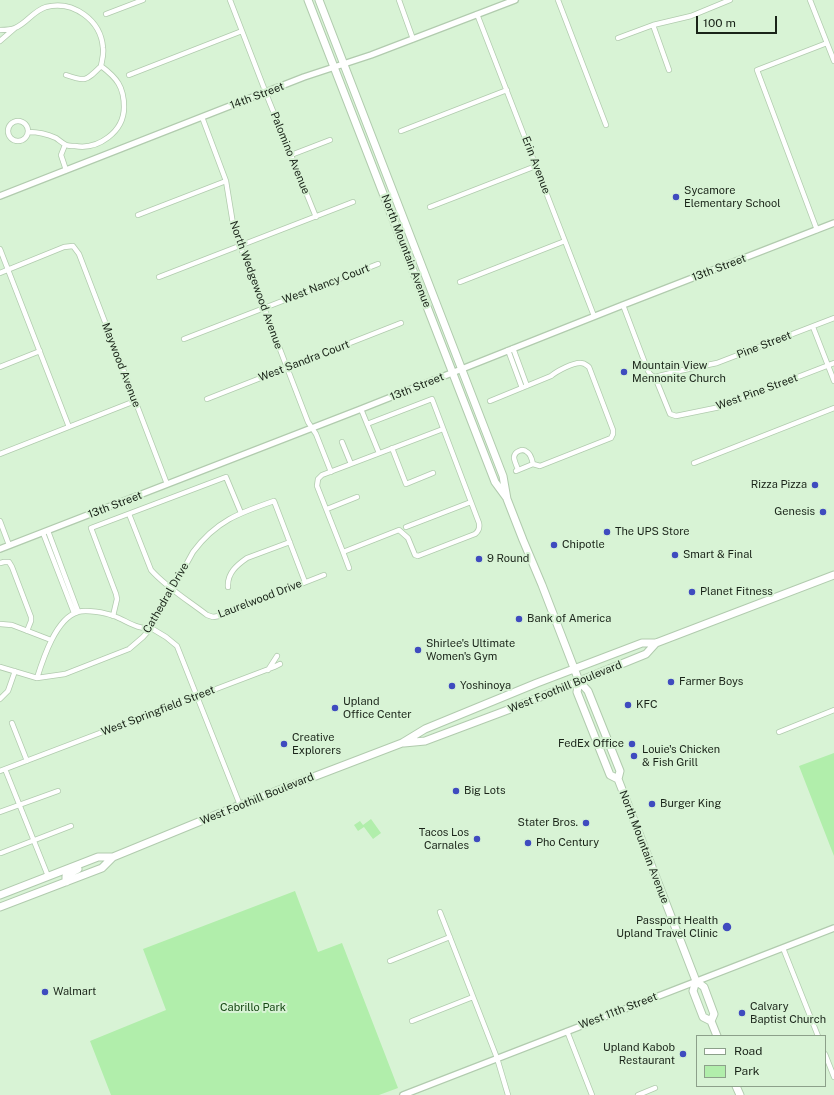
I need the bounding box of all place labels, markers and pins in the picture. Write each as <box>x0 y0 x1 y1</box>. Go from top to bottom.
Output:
place label: Sycamore Elementary School <box>684 184 781 210</box>
marker: Sycamore Elementary School <box>671 192 681 202</box>
place label: Mountain View Mennonite Church <box>632 359 726 385</box>
marker: Mountain View Mennonite Church <box>619 367 629 377</box>
place label: Rizza Pizza <box>751 478 807 492</box>
marker: Rizza Pizza <box>810 480 820 490</box>
place label: Genesis <box>774 505 815 519</box>
marker: Genesis <box>818 507 828 517</box>
place label: The UPS Store <box>615 525 690 539</box>
marker: The UPS Store <box>602 527 612 537</box>
place label: Chipotle <box>562 538 605 552</box>
marker: Chipotle <box>549 540 559 550</box>
place label: Smart & Final <box>683 548 753 562</box>
marker: Smart & Final <box>670 550 680 560</box>
place label: 9 Round <box>487 552 529 566</box>
marker: 9 Round <box>474 554 484 564</box>
place label: Planet Fitness <box>700 585 773 599</box>
marker: Planet Fitness <box>687 587 697 597</box>
place label: Bank of America <box>527 612 611 626</box>
marker: Bank of America <box>514 614 524 624</box>
place label: Shirlee's Ultimate Women's Gym <box>426 637 515 663</box>
marker: Shirlee's Ultimate Women's Gym <box>413 645 423 655</box>
place label: Farmer Boys <box>679 675 743 689</box>
marker: Farmer Boys <box>666 677 676 687</box>
place label: Yoshinoya <box>460 679 511 693</box>
marker: Yoshinoya <box>447 681 457 691</box>
place label: Upland Office Center <box>343 695 412 721</box>
place label: KFC <box>636 698 658 712</box>
marker: KFC <box>623 700 633 710</box>
marker: Upland Office Center <box>330 703 340 713</box>
place label: Creative Explorers <box>292 731 341 757</box>
place label: FedEx Office <box>558 737 624 751</box>
marker: Creative Explorers <box>279 739 289 749</box>
marker: FedEx Office <box>627 739 637 749</box>
place label: Louie's Chicken & Fish Grill <box>642 743 720 769</box>
marker: Louie's Chicken & Fish Grill <box>629 751 639 761</box>
place label: Big Lots <box>464 784 506 798</box>
marker: Big Lots <box>451 786 461 796</box>
place label: Burger King <box>660 797 721 811</box>
marker: Burger King <box>647 799 657 809</box>
place label: Stater Bros. <box>518 816 578 830</box>
marker: Stater Bros. <box>581 818 591 828</box>
place label: Tacos Los Carnales <box>419 826 469 852</box>
marker: Tacos Los Carnales <box>472 834 482 844</box>
place label: Pho Century <box>536 836 599 850</box>
marker: Pho Century <box>523 838 533 848</box>
place label: Passport Health Upland Travel Clinic <box>616 914 718 940</box>
marker: Passport Health Upland Travel Clinic <box>721 921 733 933</box>
place label: Walmart <box>53 985 96 999</box>
marker: Walmart <box>40 987 50 997</box>
place label: Calvary Baptist Church <box>750 1000 826 1026</box>
marker: Calvary Baptist Church <box>737 1008 747 1018</box>
place label: Upland Kabob Restaurant <box>603 1041 675 1067</box>
marker: Upland Kabob Restaurant <box>678 1049 688 1059</box>

